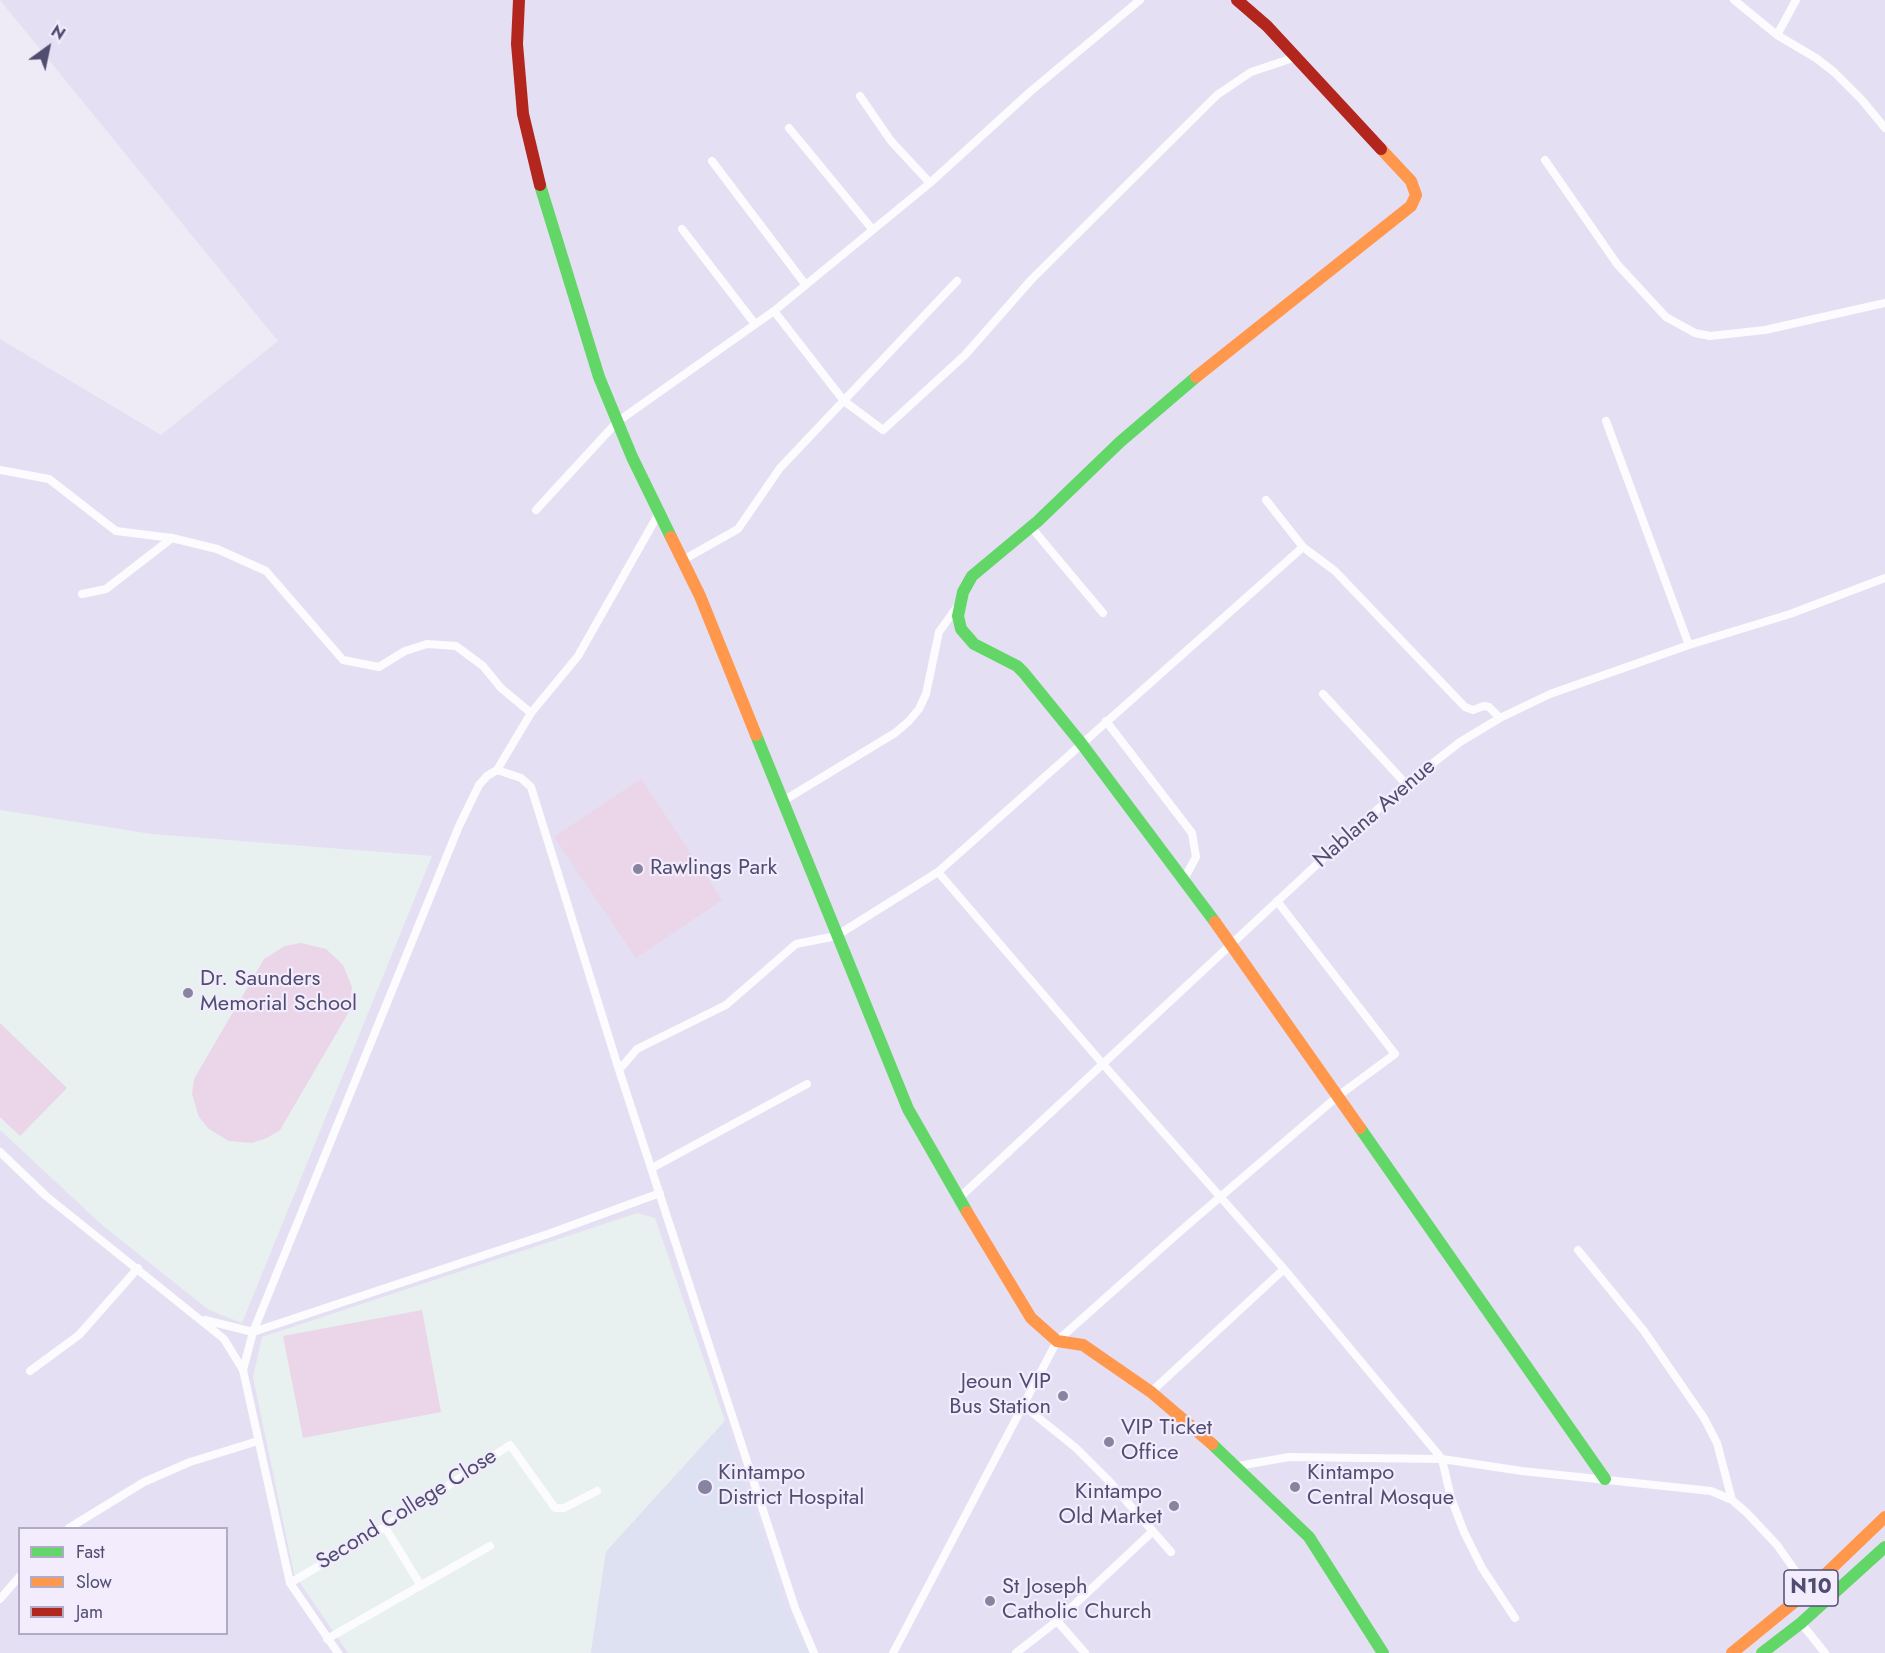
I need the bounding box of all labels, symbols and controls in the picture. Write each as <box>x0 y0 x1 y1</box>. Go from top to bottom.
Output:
north arrow <box>18 18 78 78</box>
text: N <box>46 19 70 46</box>
street label: Nablana Avenue <box>1309 754 1441 874</box>
place label: Rawlings Park <box>650 856 777 882</box>
marker: Rawlings Park <box>631 862 645 876</box>
place label: Dr. Saunders Memorial School <box>200 967 357 1018</box>
marker: Dr. Saunders Memorial School <box>181 986 195 1000</box>
place label: Jeoun VIP Bus Station <box>949 1370 1051 1422</box>
marker: Jeoun VIP Bus Station <box>1056 1389 1070 1403</box>
place label: VIP Ticket Office <box>1121 1416 1212 1468</box>
marker: VIP Ticket Office <box>1102 1435 1116 1449</box>
street label: Second College Close <box>312 1444 502 1576</box>
place label: Kintampo District Hospital <box>718 1461 864 1512</box>
place label: Kintampo Central Mosque <box>1307 1461 1454 1512</box>
marker: Kintampo District Hospital <box>696 1478 714 1496</box>
place label: Kintampo Old Market <box>1059 1480 1162 1532</box>
marker: Kintampo Central Mosque <box>1288 1480 1302 1494</box>
marker: Kintampo Old Market <box>1167 1499 1181 1513</box>
legend <box>18 1527 228 1635</box>
text: Fast <box>76 1539 105 1565</box>
text: Slow <box>76 1569 112 1595</box>
road number: N10 <box>1784 1570 1838 1606</box>
place label: St Joseph Catholic Church <box>1002 1575 1152 1627</box>
marker: St Joseph Catholic Church <box>983 1594 997 1608</box>
text: Jam <box>76 1599 103 1625</box>

